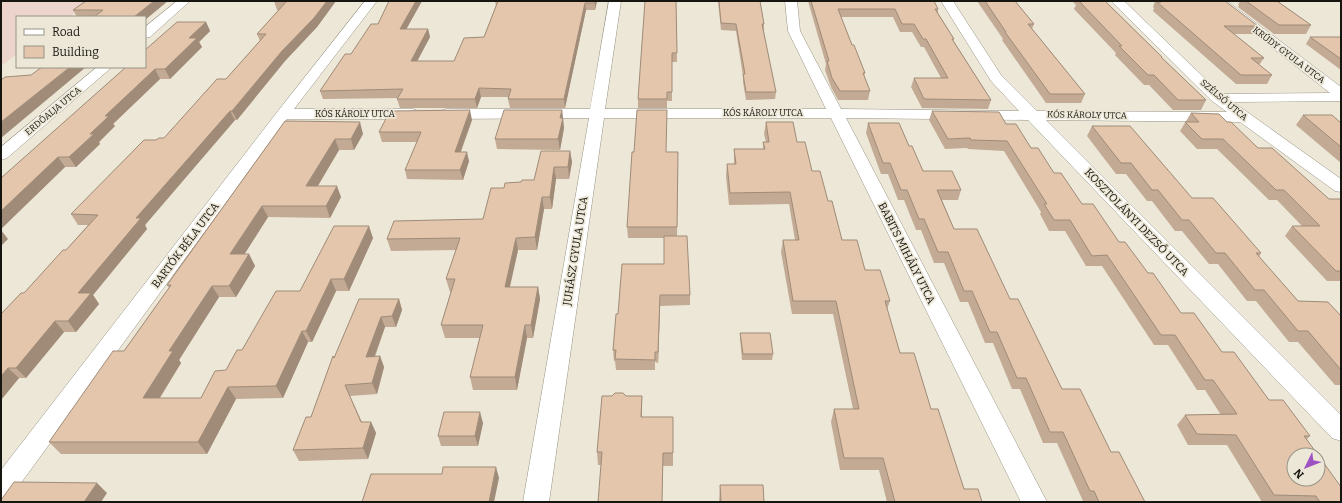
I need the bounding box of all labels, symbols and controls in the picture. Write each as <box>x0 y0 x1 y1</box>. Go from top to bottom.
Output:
legend <box>16 16 146 68</box>
street label: KRÚDY GYULA UTCA <box>1251 23 1329 86</box>
text: Road <box>52 25 80 39</box>
text: Building <box>52 45 99 59</box>
street label: SZÉLSŐ UTCA <box>1198 76 1251 123</box>
street label: ERDŐALJA UTCA <box>22 83 83 137</box>
street label: KÓS KÁROLY UTCA <box>723 106 804 118</box>
street label: KÓS KÁROLY UTCA <box>315 107 396 119</box>
street label: KÓS KÁROLY UTCA <box>1047 107 1128 121</box>
street label: KOSZTOLÁNYI DEZSŐ UTCA <box>1082 165 1192 279</box>
street label: JUHÁSZ GYULA UTCA <box>559 195 591 308</box>
street label: BARTÓK BÉLA UTCA <box>148 199 222 291</box>
street label: BABITS MIHÁLY UTCA <box>875 200 939 306</box>
north arrow <box>1286 447 1326 487</box>
text: N <box>1291 466 1307 481</box>

